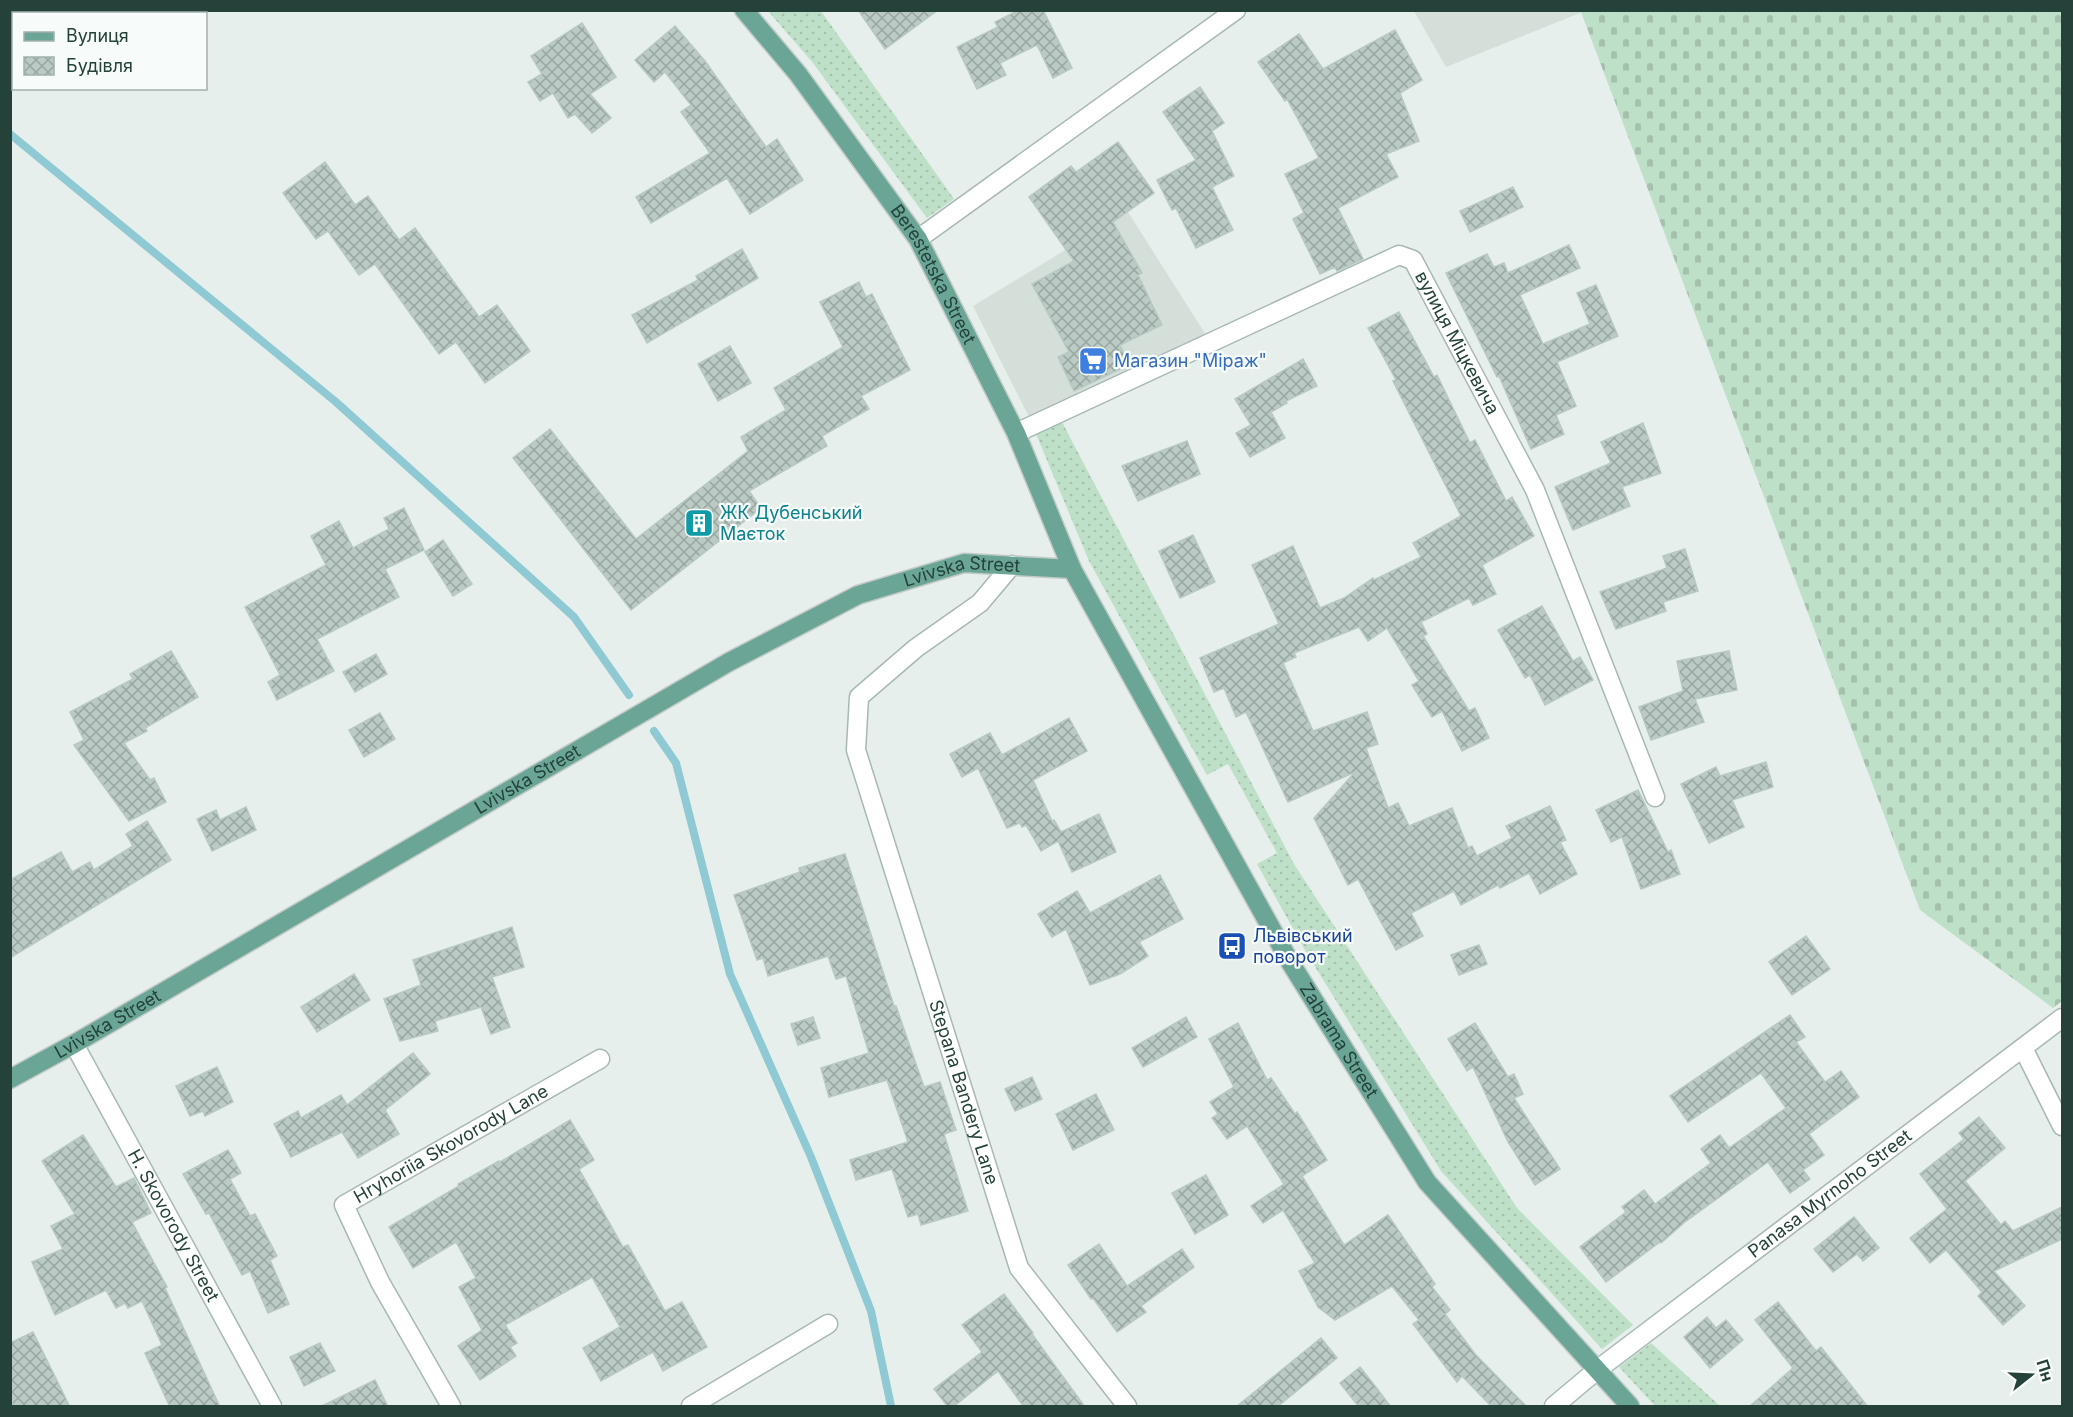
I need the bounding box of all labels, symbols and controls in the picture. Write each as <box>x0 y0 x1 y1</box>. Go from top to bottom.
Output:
legend <box>12 12 207 90</box>
text: Вулиця <box>66 25 129 46</box>
text: Будівля <box>66 55 133 76</box>
street label: Berestetska Street <box>886 200 980 347</box>
street label: вулиця Міцкевича <box>1411 268 1504 418</box>
supermarket icon: Магазин "Міраж" <box>1077 345 1109 377</box>
place label: Магазин "Міраж" <box>1114 350 1267 371</box>
place label: ЖК Дубенський Маєток <box>720 502 862 544</box>
building icon: ЖК Дубенський Маєток <box>683 507 715 539</box>
street label: Lvivska Street <box>901 552 1021 591</box>
street label: Lvivska Street <box>471 740 584 818</box>
place label: Львівський поворот <box>1253 925 1353 967</box>
bus stop icon: Львівський поворот <box>1216 930 1248 962</box>
street label: Zabrama Street <box>1296 979 1383 1101</box>
street label: Lvivska Street <box>51 985 164 1063</box>
street label: Stepana Bandery Lane <box>925 997 1003 1187</box>
street label: Hryhoriia Skovorody Lane <box>350 1080 552 1207</box>
street label: Panasa Myrnoho Street <box>1744 1125 1915 1262</box>
street label: H. Skovorody Street <box>124 1146 224 1305</box>
north arrow <box>2001 1345 2061 1405</box>
text: Пн <box>2032 1357 2058 1384</box>

